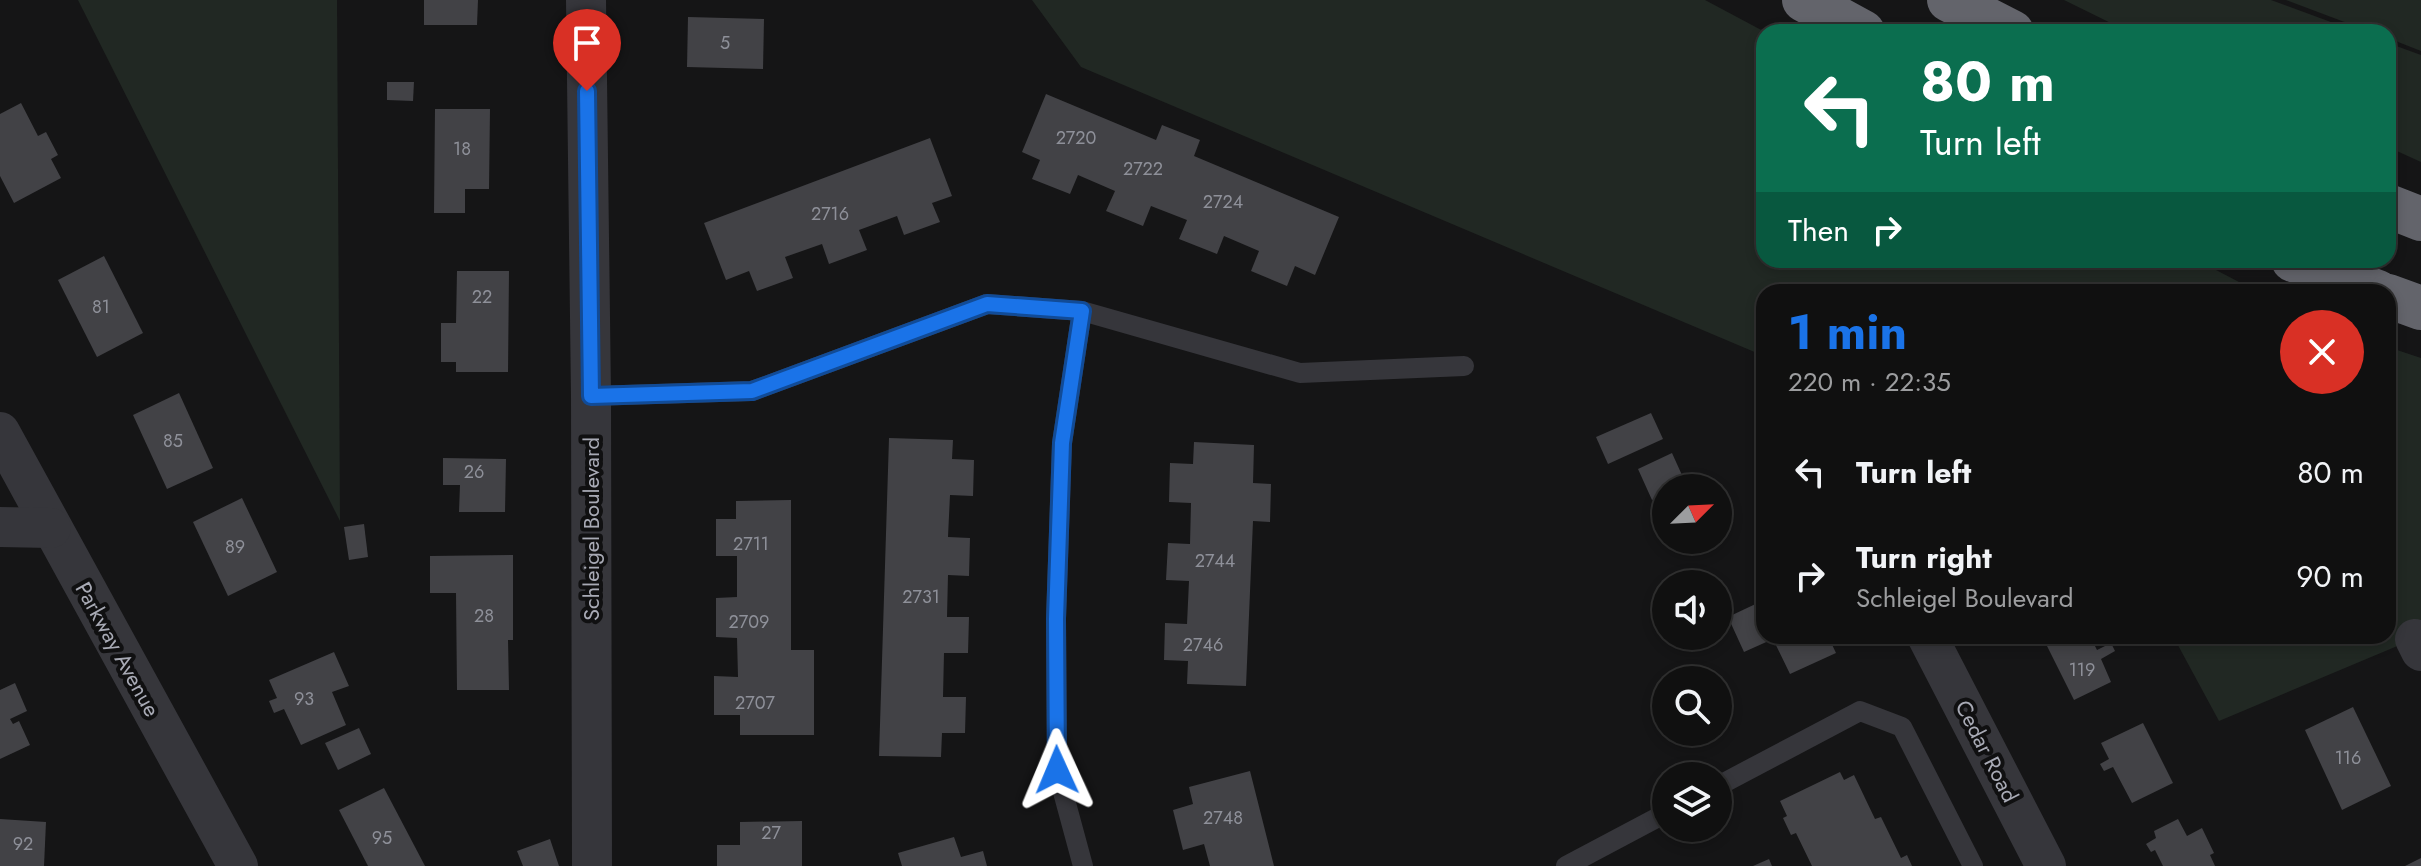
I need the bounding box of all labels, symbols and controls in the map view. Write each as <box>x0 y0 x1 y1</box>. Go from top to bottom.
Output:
pin <box>553 9 621 91</box>
icon: arrive <box>565 21 609 65</box>
house number: 5 <box>720 30 730 56</box>
text: 80 m <box>1920 41 2055 122</box>
icon: left <box>1788 56 1892 160</box>
text: Turn left <box>1920 116 2041 168</box>
house number: 2720 <box>1056 125 1097 151</box>
house number: 18 <box>453 136 471 162</box>
house number: 2722 <box>1123 156 1163 182</box>
house number: 2724 <box>1203 189 1243 215</box>
house number: 2716 <box>811 201 849 227</box>
icon: right <box>1865 208 1909 252</box>
text: Then <box>1788 209 1849 252</box>
house number: 22 <box>472 284 492 310</box>
house number: 81 <box>92 294 110 320</box>
text: 1 min <box>1788 298 1907 367</box>
button: close <box>2280 310 2364 394</box>
text: 220 m · 22:35 <box>1788 363 1951 401</box>
house number: 85 <box>163 428 183 454</box>
street label: Schleigel Boulevard <box>575 437 607 621</box>
icon: left <box>1788 450 1832 494</box>
text: Turn left <box>1856 451 1971 494</box>
text: 80 m <box>2297 451 2364 494</box>
house number: 26 <box>464 459 484 485</box>
north arrow <box>1652 474 1732 554</box>
map controls <box>1652 474 1732 842</box>
house number: 2711 <box>733 531 769 557</box>
house number: 89 <box>225 534 245 560</box>
text: Turn right <box>1856 536 1992 579</box>
house number: 2744 <box>1195 548 1235 574</box>
icon: right <box>1788 554 1832 598</box>
text: 90 m <box>2296 555 2364 598</box>
button: sound <box>1652 570 1732 650</box>
street label: Parkway Avenue <box>68 576 168 722</box>
text: Schleigel Boulevard <box>1856 579 2073 617</box>
house number: 2731 <box>902 584 940 610</box>
house number: 28 <box>474 603 494 629</box>
house number: 2709 <box>729 609 769 635</box>
house number: 2746 <box>1183 632 1223 658</box>
house number: 119 <box>2069 657 2095 683</box>
button: search <box>1652 666 1732 746</box>
house number: 93 <box>294 686 314 712</box>
house number: 2707 <box>735 690 776 716</box>
street label: Cedar Road <box>1948 694 2026 808</box>
position arrow <box>1015 728 1099 812</box>
house number: 116 <box>2335 745 2361 771</box>
button: layers <box>1652 762 1732 842</box>
house number: 2748 <box>1203 805 1243 831</box>
house number: 27 <box>761 820 781 846</box>
house number: 95 <box>372 825 392 851</box>
house number: 92 <box>13 831 33 857</box>

